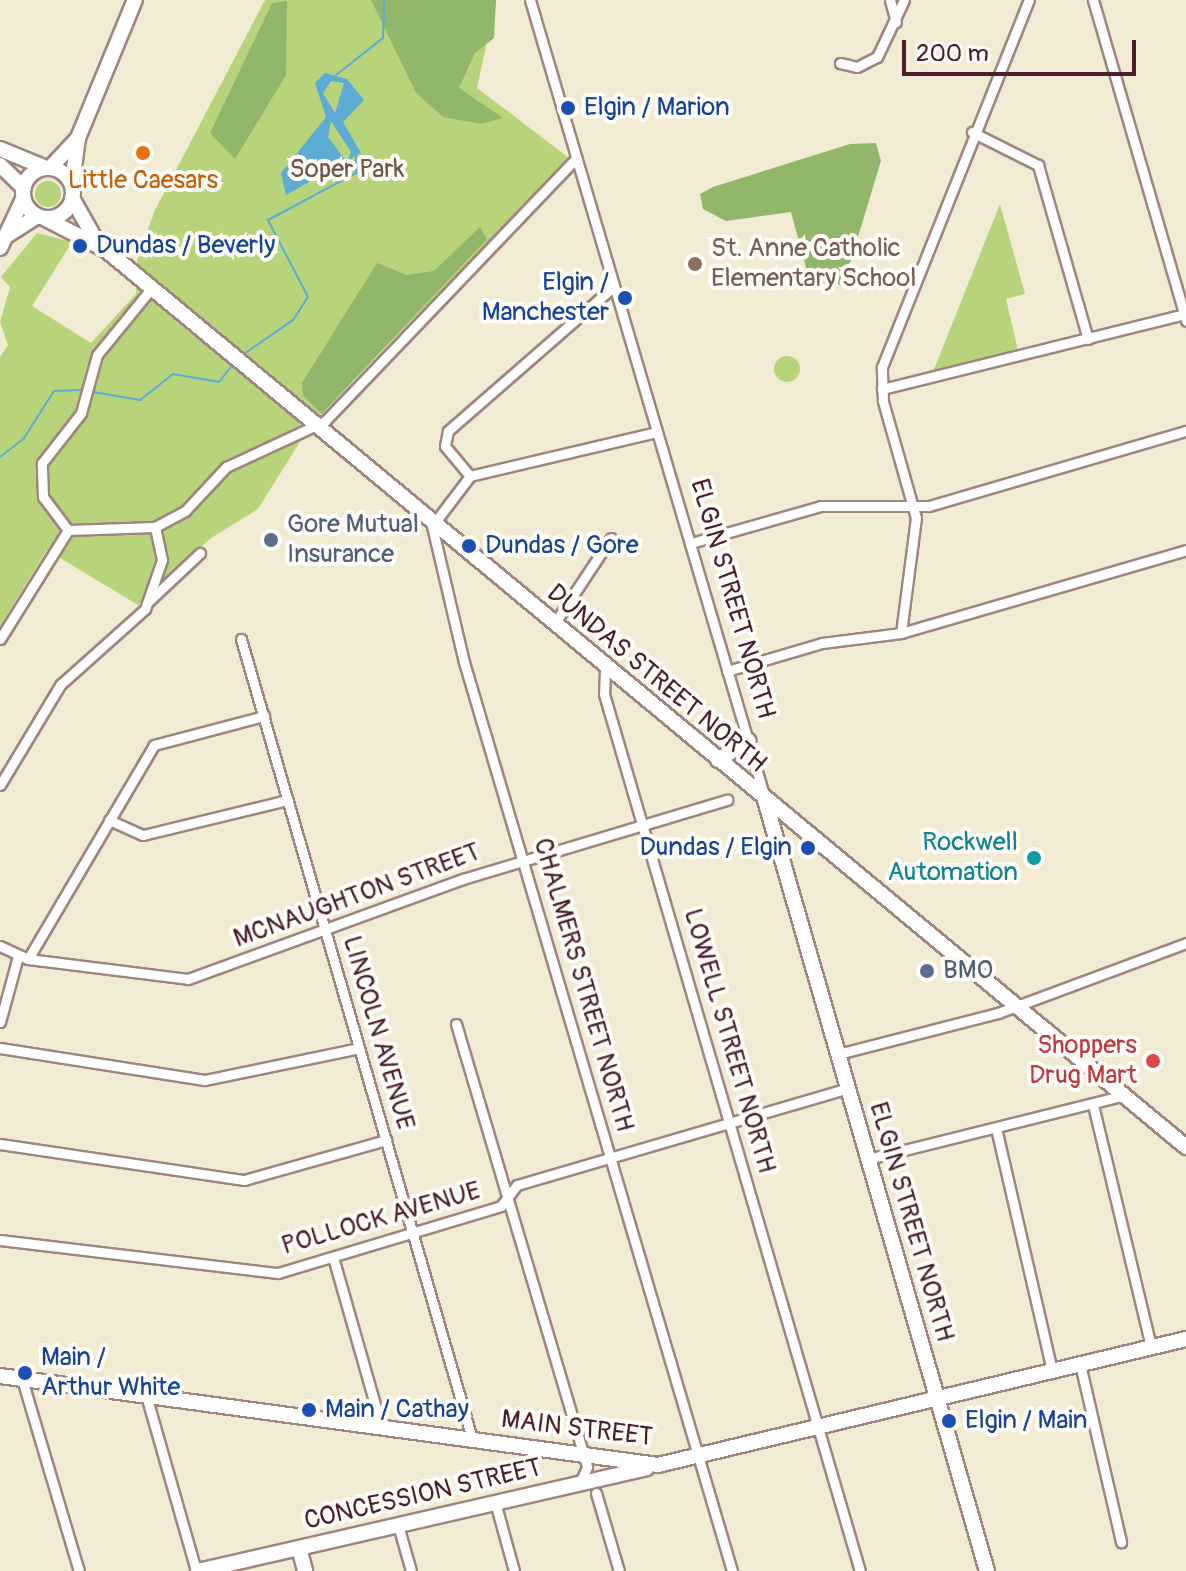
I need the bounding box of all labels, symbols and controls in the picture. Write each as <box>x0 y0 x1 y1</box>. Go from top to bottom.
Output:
scale bar <box>906 24 1140 74</box>
text: 200 m <box>916 39 989 68</box>
place label: Elgin / Marion <box>584 92 730 124</box>
marker: Elgin / Marion <box>559 99 577 117</box>
marker: Little Caesars <box>134 144 152 162</box>
park label: Soper Park <box>290 154 404 186</box>
place label: Little Caesars <box>68 165 218 197</box>
place label: Dundas / Beverly <box>96 230 275 262</box>
place label: St. Anne Catholic Elementary School <box>711 233 916 294</box>
marker: Dundas / Beverly <box>71 237 89 255</box>
marker: St. Anne Catholic Elementary School <box>686 255 704 273</box>
place label: Elgin / Manchester <box>482 267 609 328</box>
marker: Elgin / Manchester <box>616 289 634 307</box>
street label: ELGIN STREET NORTH <box>683 476 781 722</box>
place label: Gore Mutual Insurance <box>287 509 419 570</box>
place label: Dundas / Gore <box>485 530 638 562</box>
marker: Gore Mutual Insurance <box>262 531 280 549</box>
marker: Dundas / Gore <box>460 537 478 555</box>
street label: DUNDAS STREET NORTH <box>540 578 772 780</box>
place label: Rockwell Automation <box>888 827 1018 888</box>
place label: Dundas / Elgin <box>639 832 792 864</box>
street label: CHALMERS STREET NORTH <box>526 835 640 1135</box>
street label: MCNAUGHTON STREET <box>230 837 484 955</box>
marker: Dundas / Elgin <box>799 839 817 857</box>
marker: Rockwell Automation <box>1025 849 1043 867</box>
street label: LOWELL STREET NORTH <box>676 905 782 1177</box>
street label: LINCOLN AVENUE <box>335 932 421 1134</box>
place label: BMO <box>943 955 993 987</box>
marker: BMO <box>918 962 936 980</box>
place label: Shoppers Drug Mart <box>1029 1030 1137 1092</box>
marker: Shoppers Drug Mart <box>1144 1052 1162 1070</box>
street label: ELGIN STREET NORTH <box>862 1099 960 1345</box>
street label: POLLOCK AVENUE <box>278 1176 484 1262</box>
place label: Main / Arthur White <box>41 1342 180 1404</box>
marker: Main / Arthur White <box>16 1364 34 1382</box>
place label: Main / Cathay <box>325 1394 469 1426</box>
marker: Main / Cathay <box>300 1401 318 1419</box>
street label: MAIN STREET <box>500 1404 654 1454</box>
place label: Elgin / Main <box>965 1405 1087 1437</box>
marker: Elgin / Main <box>940 1412 958 1430</box>
street label: CONCESSION STREET <box>302 1453 544 1537</box>

